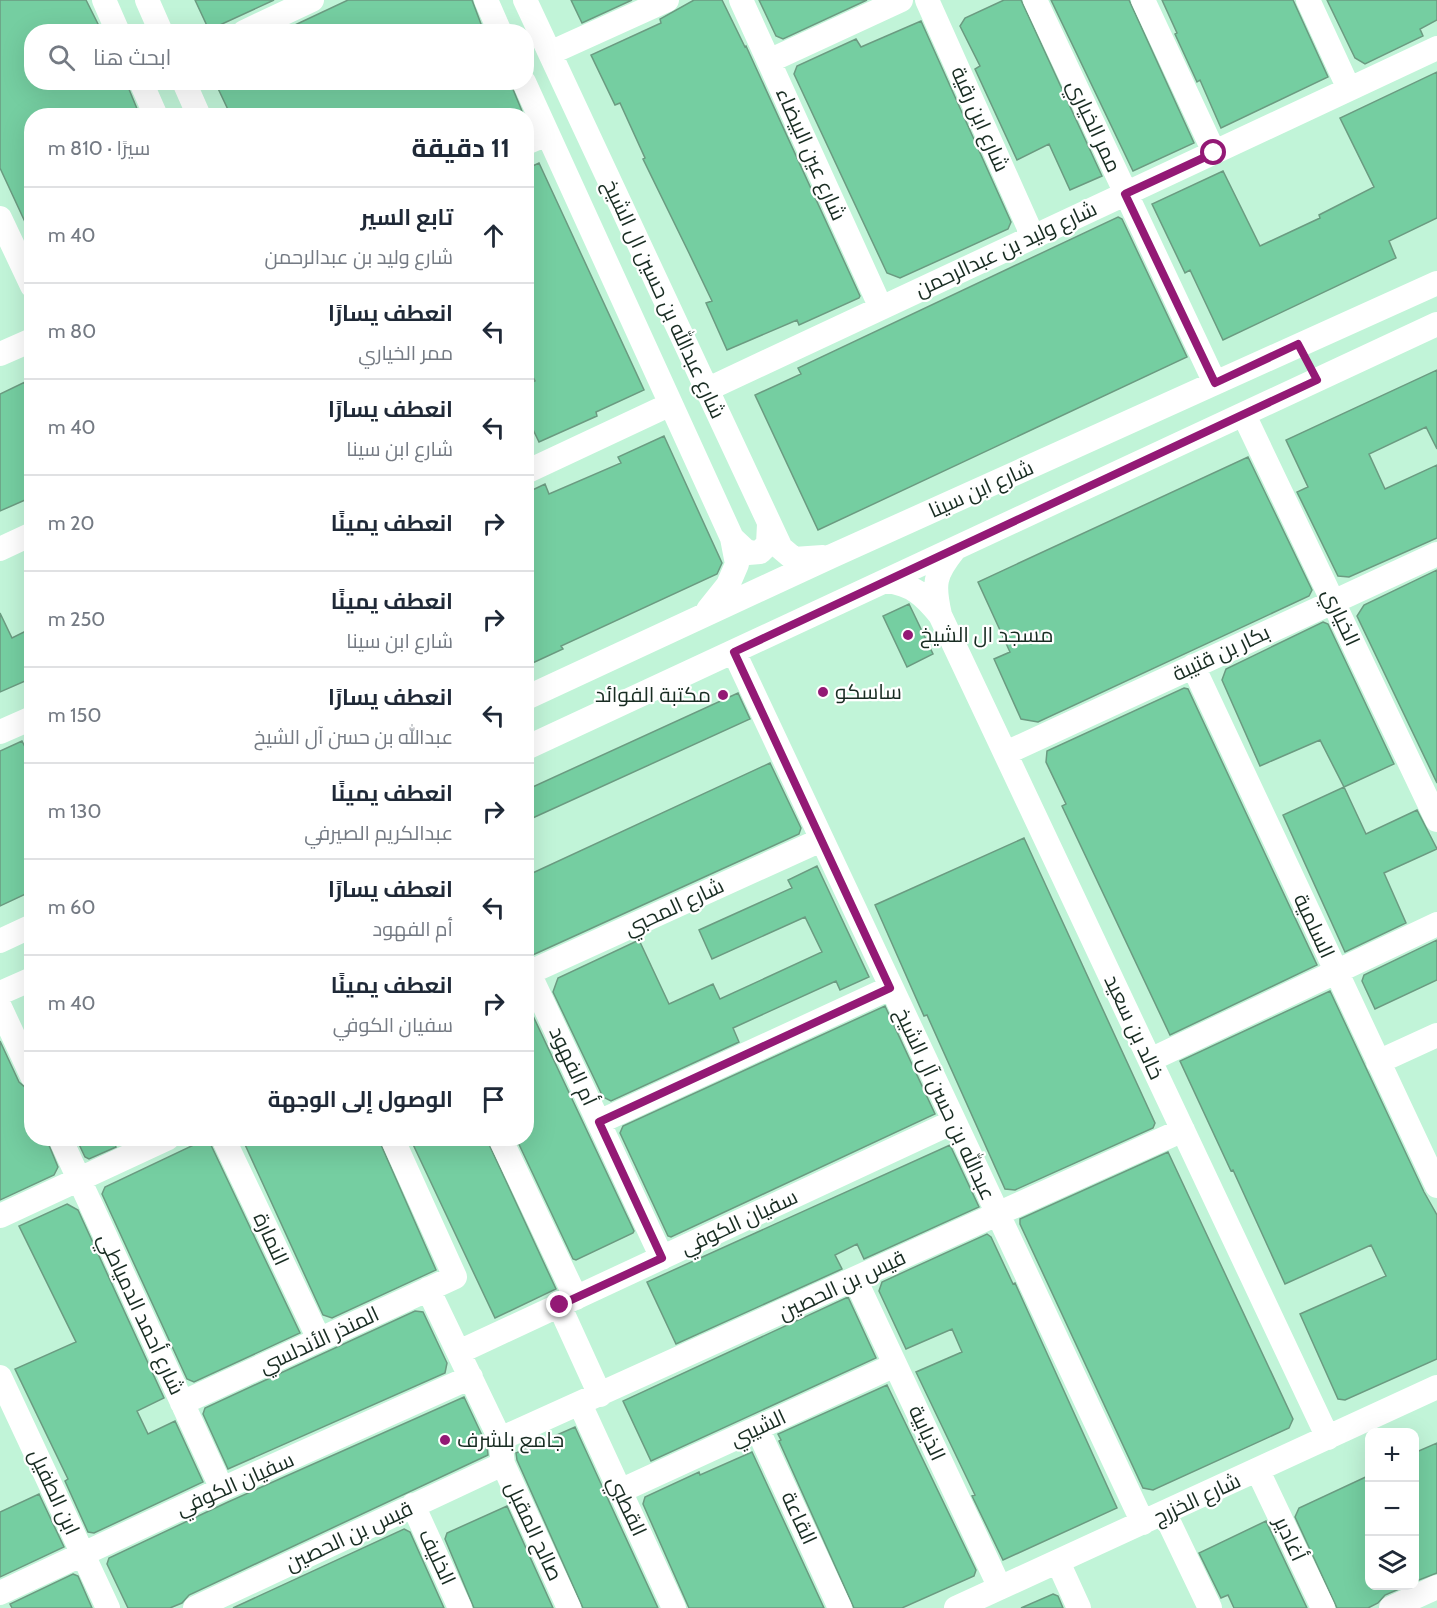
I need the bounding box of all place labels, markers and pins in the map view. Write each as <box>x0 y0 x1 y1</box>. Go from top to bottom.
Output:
place label: مسجد ال الشيخ <box>920 622 1053 649</box>
marker: مسجد ال الشيخ <box>901 628 915 642</box>
place label: ساسكو <box>835 679 902 704</box>
place label: مكتبة الفوائد <box>595 682 711 707</box>
marker: ساسكو <box>816 685 830 699</box>
marker: مكتبة الفوائد <box>716 688 730 702</box>
place label: جامع بلشرف <box>457 1427 564 1454</box>
marker: جامع بلشرف <box>438 1433 452 1447</box>

